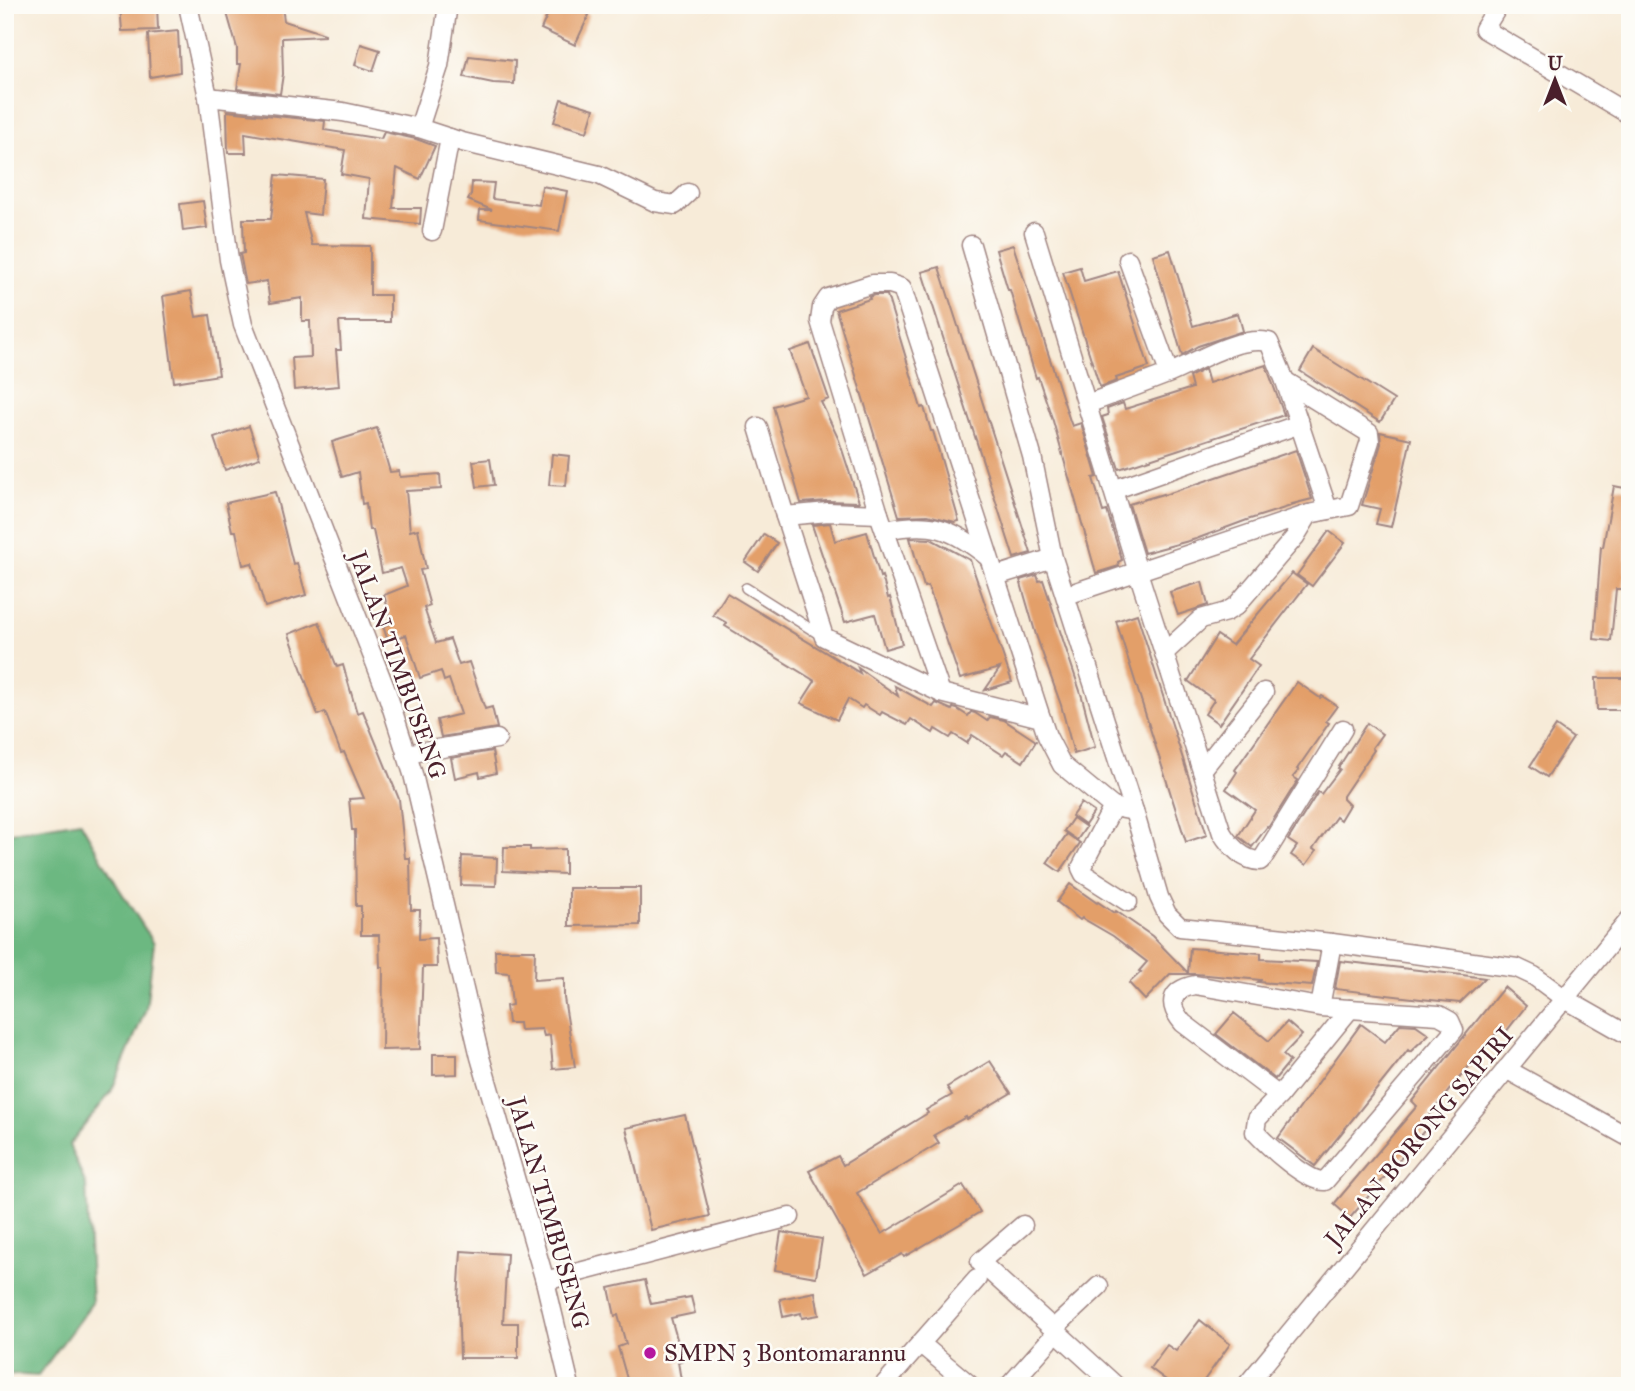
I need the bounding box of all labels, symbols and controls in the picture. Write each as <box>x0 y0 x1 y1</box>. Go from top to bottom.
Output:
north arrow <box>1520 46 1590 116</box>
text: U <box>1547 52 1563 75</box>
street label: JALAN TIMBUSENG <box>342 544 453 783</box>
street label: JALAN BORONG SAPIRI <box>1316 1021 1520 1255</box>
street label: JALAN TIMBUSENG <box>501 1090 597 1333</box>
place label: SMPN 3 Bontomarannu <box>664 1338 907 1368</box>
marker: SMPN 3 Bontomarannu <box>642 1345 658 1361</box>

